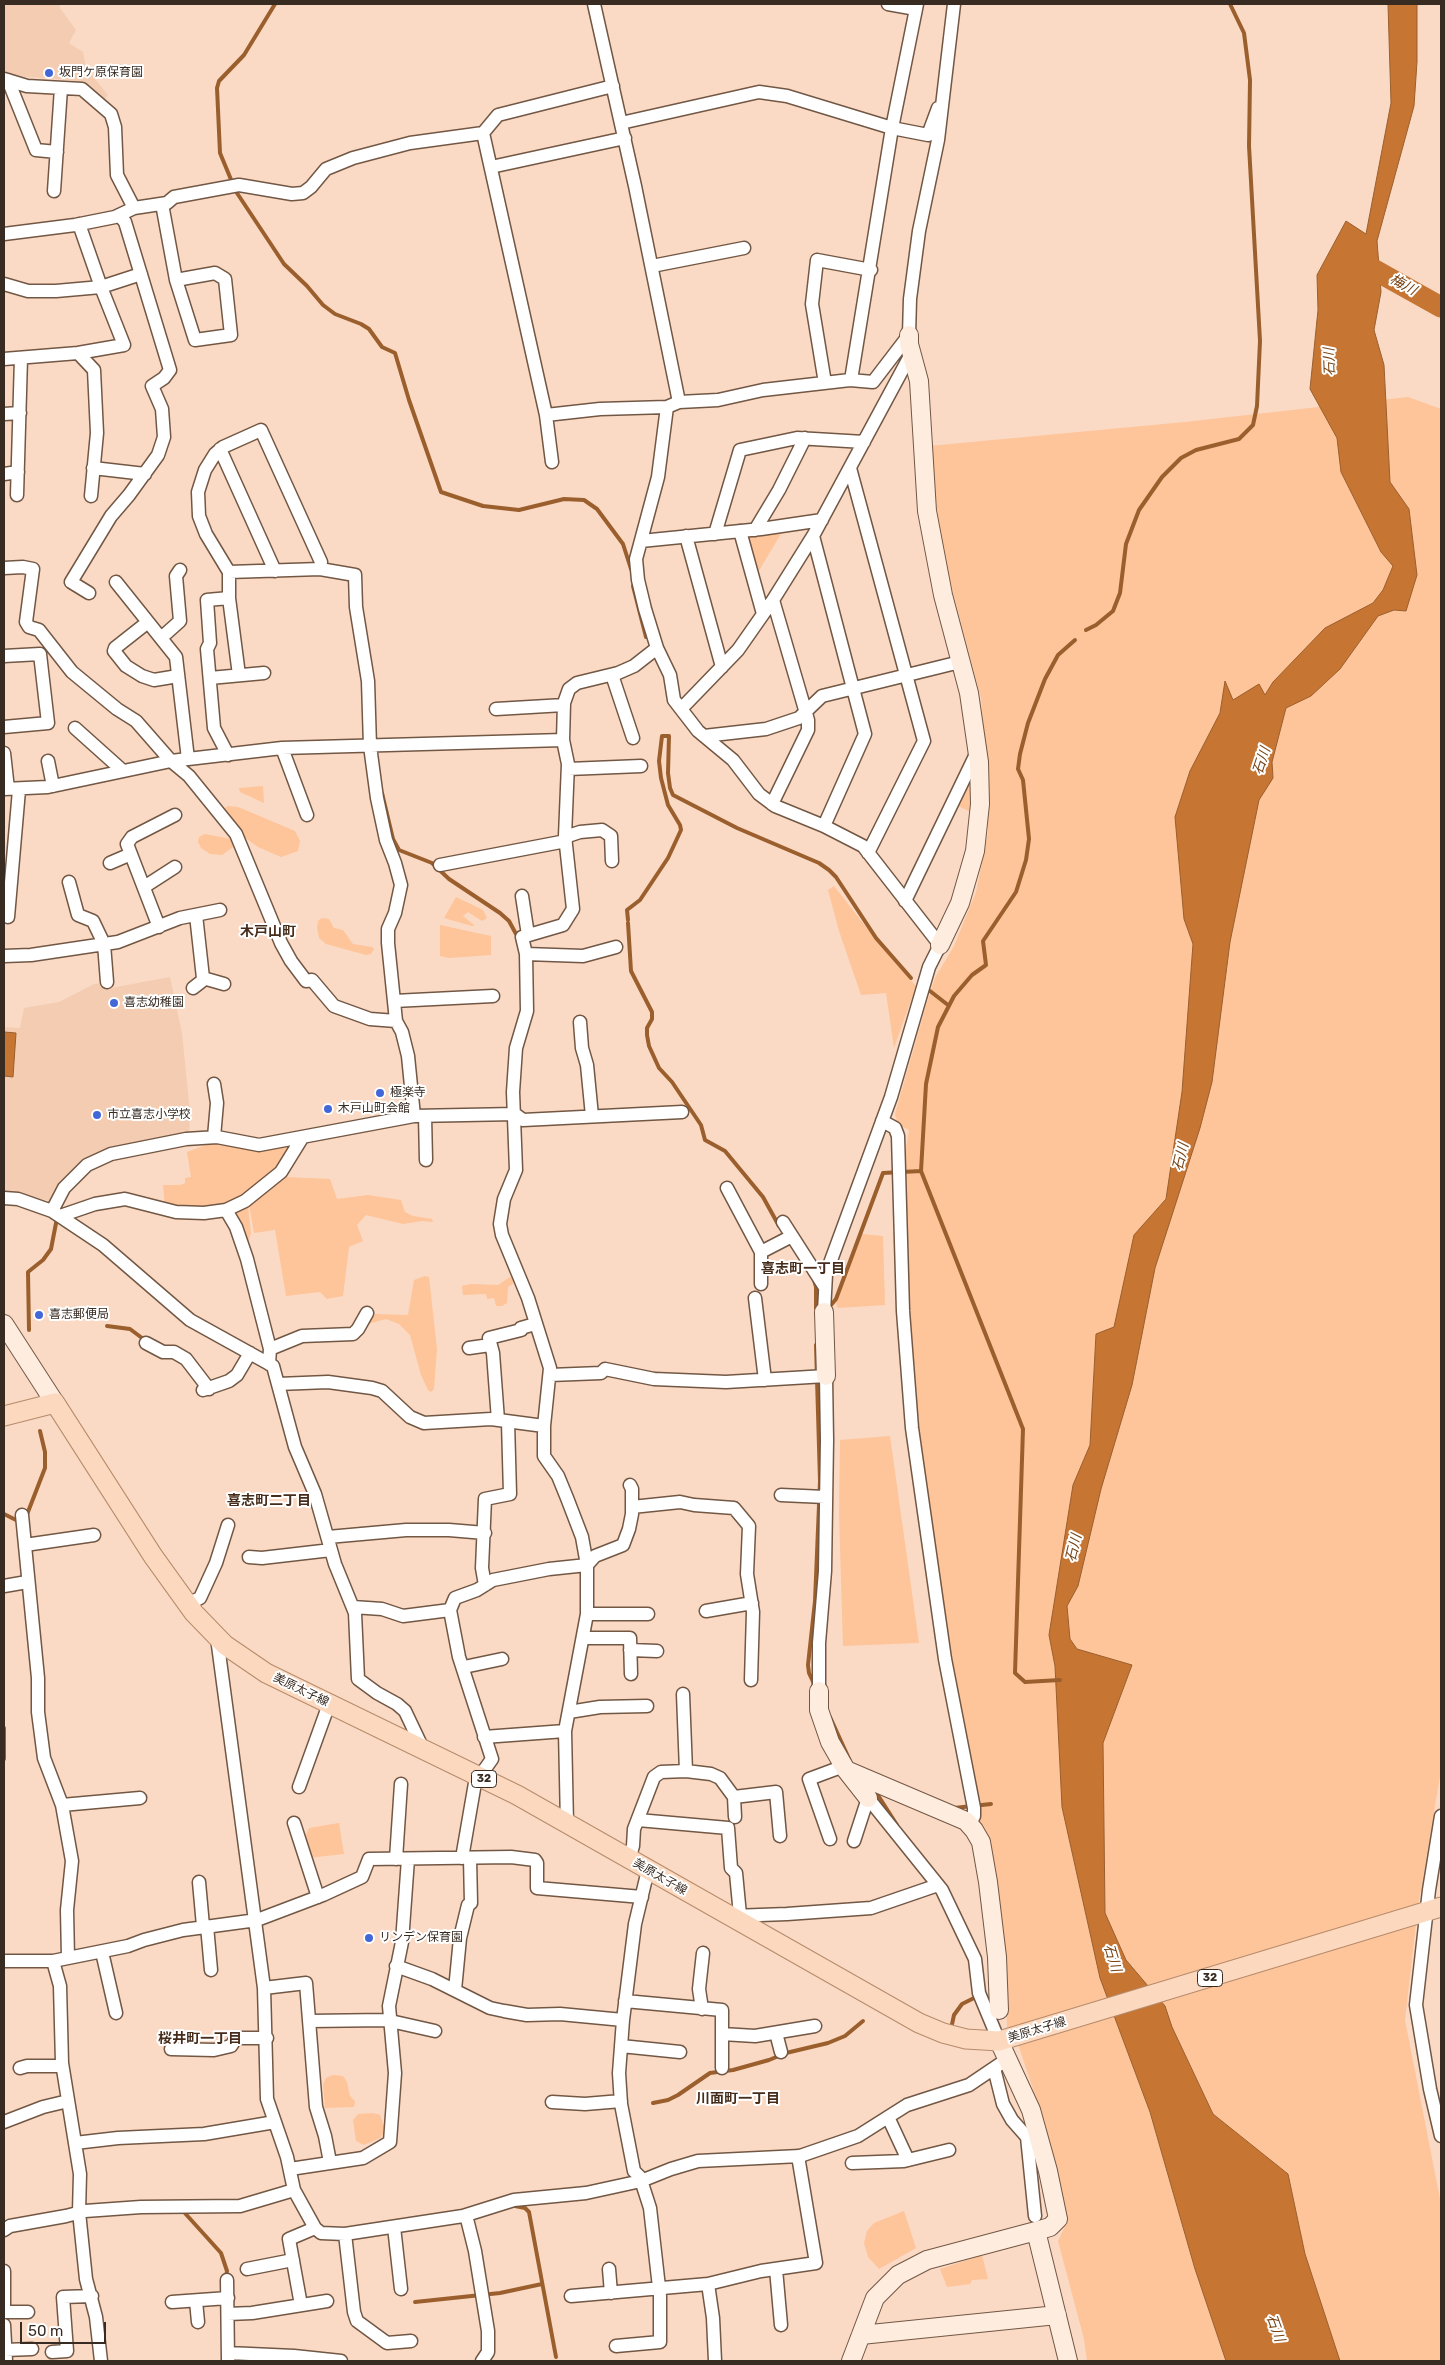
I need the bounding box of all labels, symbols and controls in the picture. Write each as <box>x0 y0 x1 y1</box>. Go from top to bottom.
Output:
place label: 坂門ケ原保育園 <box>59 66 143 80</box>
marker: 坂門ケ原保育園 <box>43 67 55 79</box>
water label: 梅川 <box>1387 271 1419 299</box>
water label: 石川 <box>1321 348 1339 376</box>
water label: 石川 <box>1250 745 1274 777</box>
district label: 木戸山町 <box>240 924 296 940</box>
place label: 喜志幼稚園 <box>124 996 184 1010</box>
marker: 喜志幼稚園 <box>108 997 120 1009</box>
place label: 極楽寺 <box>390 1086 426 1100</box>
marker: 極楽寺 <box>374 1087 386 1099</box>
place label: 木戸山町会館 <box>338 1102 410 1116</box>
marker: 木戸山町会館 <box>322 1103 334 1115</box>
place label: 市立喜志小学校 <box>107 1108 191 1122</box>
marker: 市立喜志小学校 <box>91 1109 103 1121</box>
water label: 石川 <box>1170 1141 1192 1173</box>
district label: 喜志町一丁目 <box>761 1261 845 1277</box>
place label: 喜志郵便局 <box>49 1308 109 1322</box>
marker: 喜志郵便局 <box>33 1309 45 1321</box>
district label: 喜志町二丁目 <box>227 1493 311 1509</box>
water label: 石川 <box>1063 1532 1085 1564</box>
street label: 美原太子線 <box>271 1670 331 1710</box>
road number: 32 <box>472 1770 496 1788</box>
street label: 美原太子線 <box>630 1856 690 1898</box>
place label: リンデン保育園 <box>379 1931 463 1945</box>
marker: リンデン保育園 <box>363 1932 375 1944</box>
water label: 石川 <box>1100 1942 1124 1974</box>
road number: 32 <box>1198 1970 1222 1986</box>
street label: 美原太子線 <box>1006 2014 1068 2046</box>
district label: 桜井町一丁目 <box>158 2031 242 2047</box>
district label: 川面町一丁目 <box>696 2091 780 2107</box>
scale bar <box>22 2312 109 2344</box>
water label: 石川 <box>1262 2312 1288 2344</box>
text: 50 m <box>28 2322 63 2340</box>

